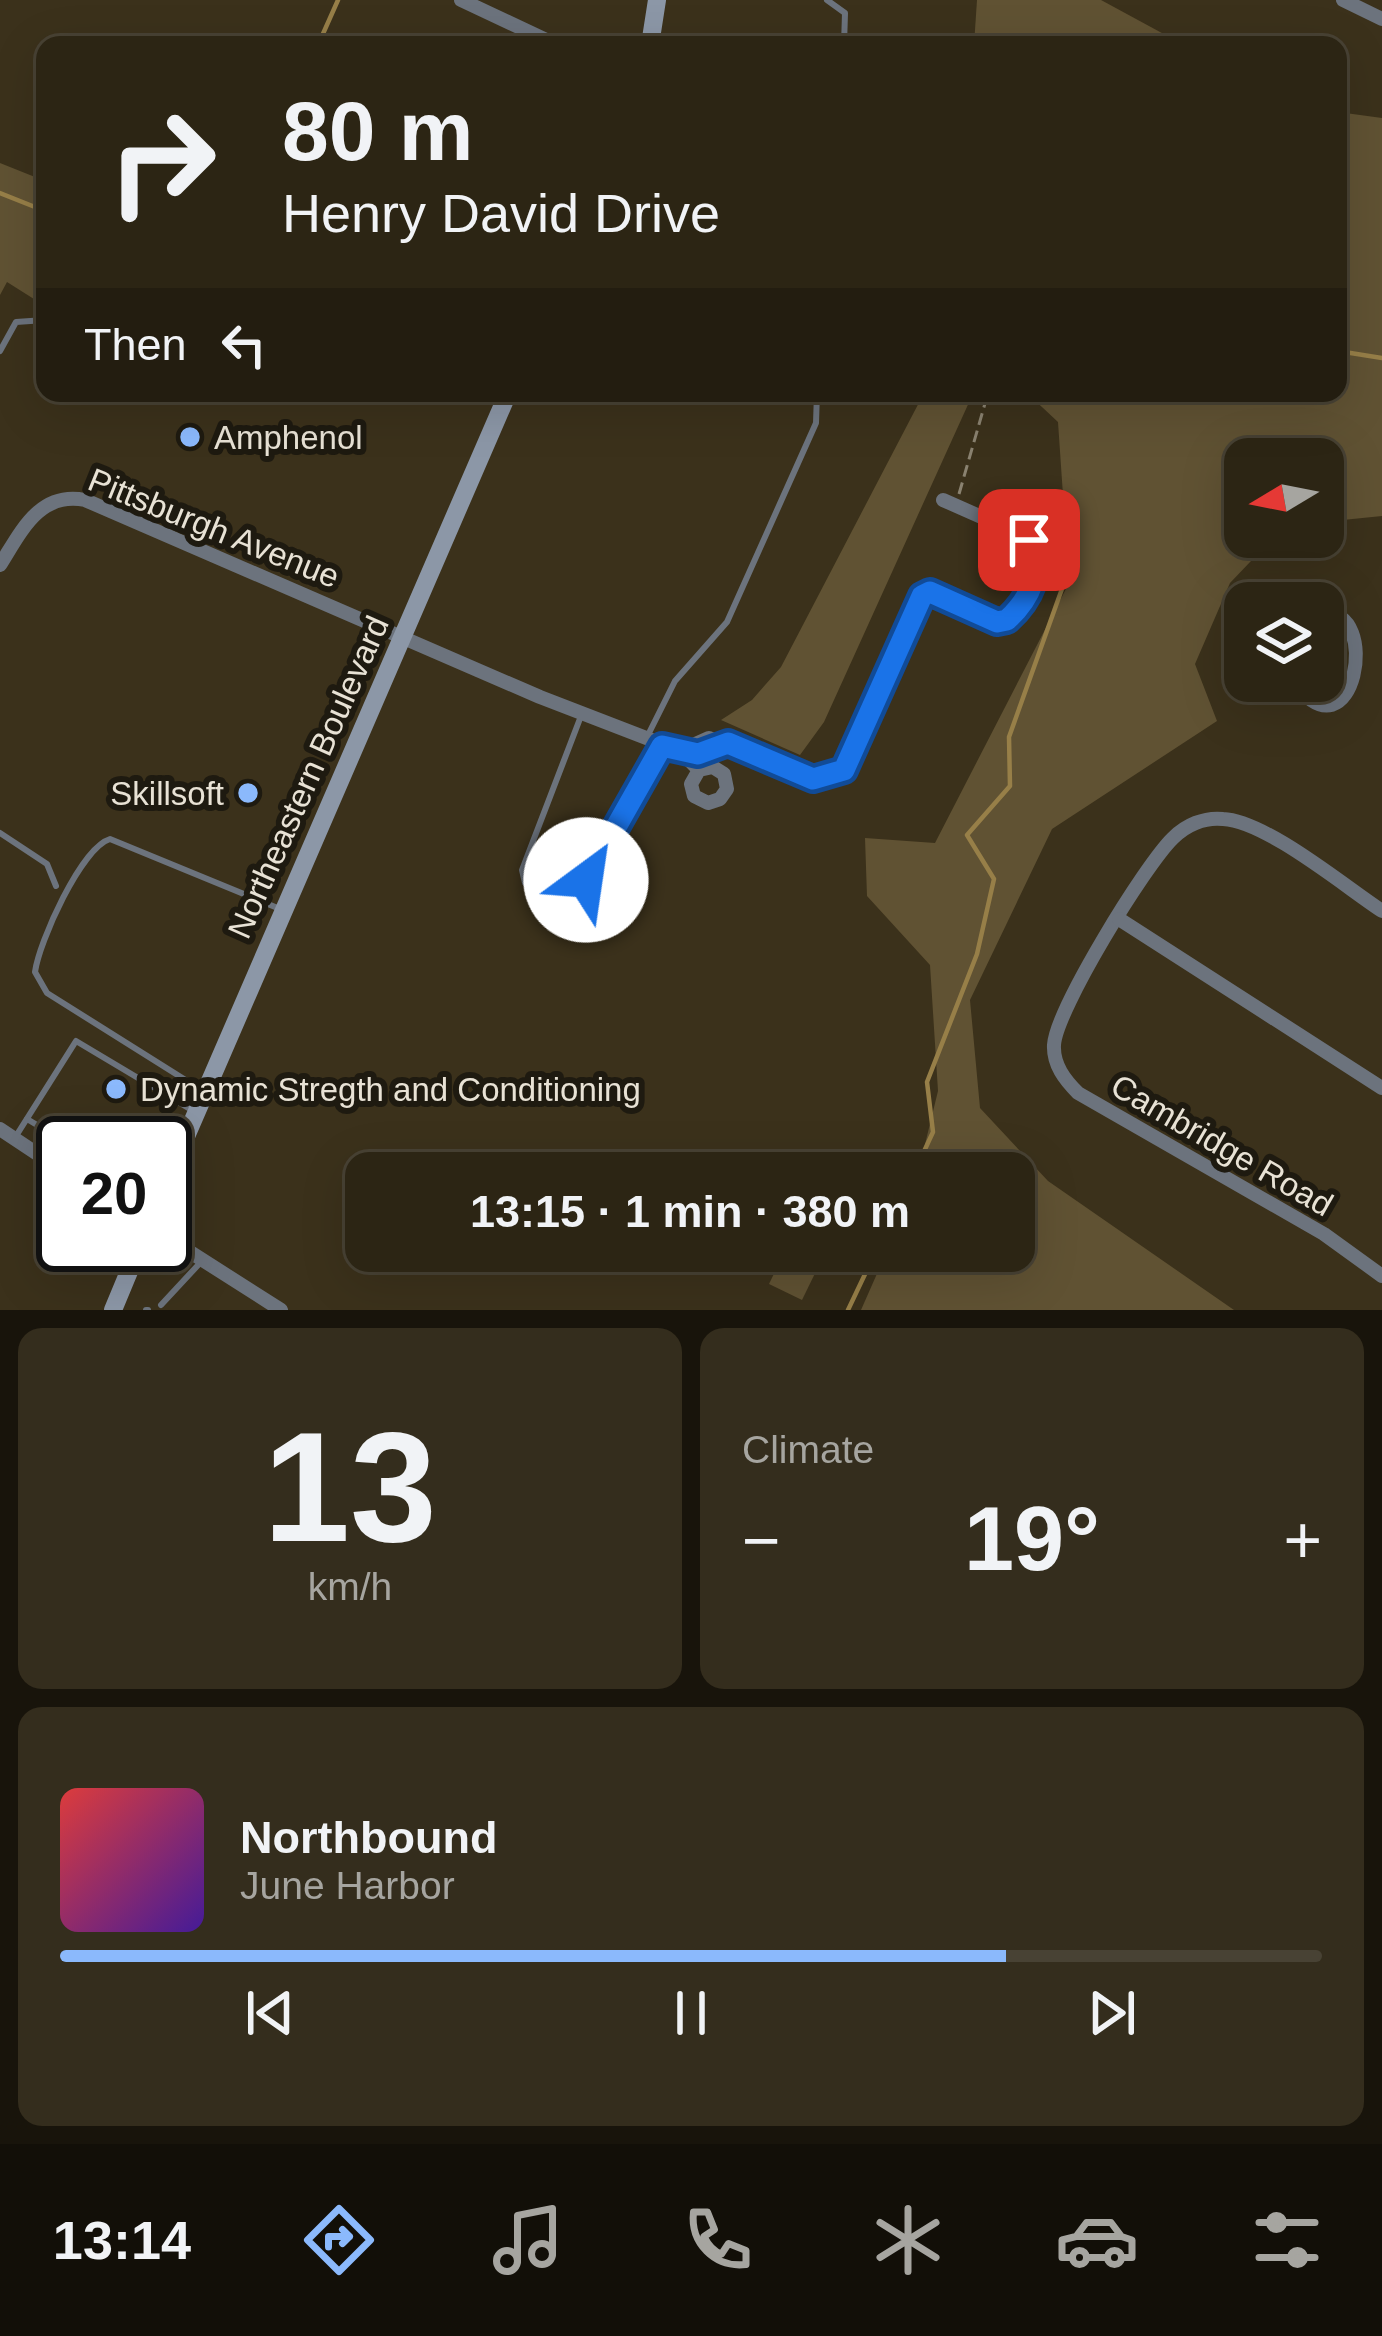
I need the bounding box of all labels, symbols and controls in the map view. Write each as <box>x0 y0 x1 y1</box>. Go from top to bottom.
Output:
icon: right <box>84 84 240 240</box>
text: 80 m <box>282 84 473 178</box>
text: Henry David Drive <box>282 183 720 243</box>
icon: left <box>211 312 277 378</box>
text: Then <box>84 319 187 370</box>
place label: Amphenol <box>214 419 363 456</box>
marker: Amphenol <box>177 424 203 450</box>
north arrow <box>1224 438 1344 558</box>
map controls <box>1224 438 1344 702</box>
street label: Pittsburgh Avenue <box>83 461 345 595</box>
pin <box>978 489 1080 591</box>
icon: arrive <box>996 507 1062 573</box>
button: layers <box>1224 582 1344 702</box>
street label: Northeastern Boulevard <box>220 610 396 944</box>
place label: Skillsoft <box>110 775 224 812</box>
marker: Skillsoft <box>235 780 261 806</box>
position arrow <box>523 817 649 943</box>
street label: Cambridge Road <box>1105 1067 1339 1223</box>
place label: Dynamic Stregth and Conditioning <box>140 1071 641 1108</box>
marker: Dynamic Stregth and Conditioning <box>103 1076 129 1102</box>
speed limit sign: 20 <box>36 1116 192 1272</box>
text: 13:15 · 1 min · 380 m <box>470 1186 910 1237</box>
text: 13 <box>263 1400 437 1574</box>
text: Climate <box>742 1428 874 1471</box>
text: 19° <box>964 1489 1100 1589</box>
text: − <box>742 1503 781 1577</box>
text: + <box>1283 1503 1322 1577</box>
text: km/h <box>308 1565 392 1608</box>
text: Northbound <box>240 1812 497 1863</box>
text: June Harbor <box>240 1864 455 1907</box>
icon: previous <box>237 1980 303 2046</box>
icon: pause <box>658 1980 724 2046</box>
icon: next <box>1079 1980 1145 2046</box>
icon: directions <box>297 2198 381 2282</box>
icon: music <box>486 2198 570 2282</box>
icon: phone <box>676 2198 760 2282</box>
icon: climate <box>866 2198 950 2282</box>
icon: car <box>1055 2198 1139 2282</box>
icon: filters <box>1245 2198 1329 2282</box>
text: 13:14 <box>53 2210 191 2270</box>

